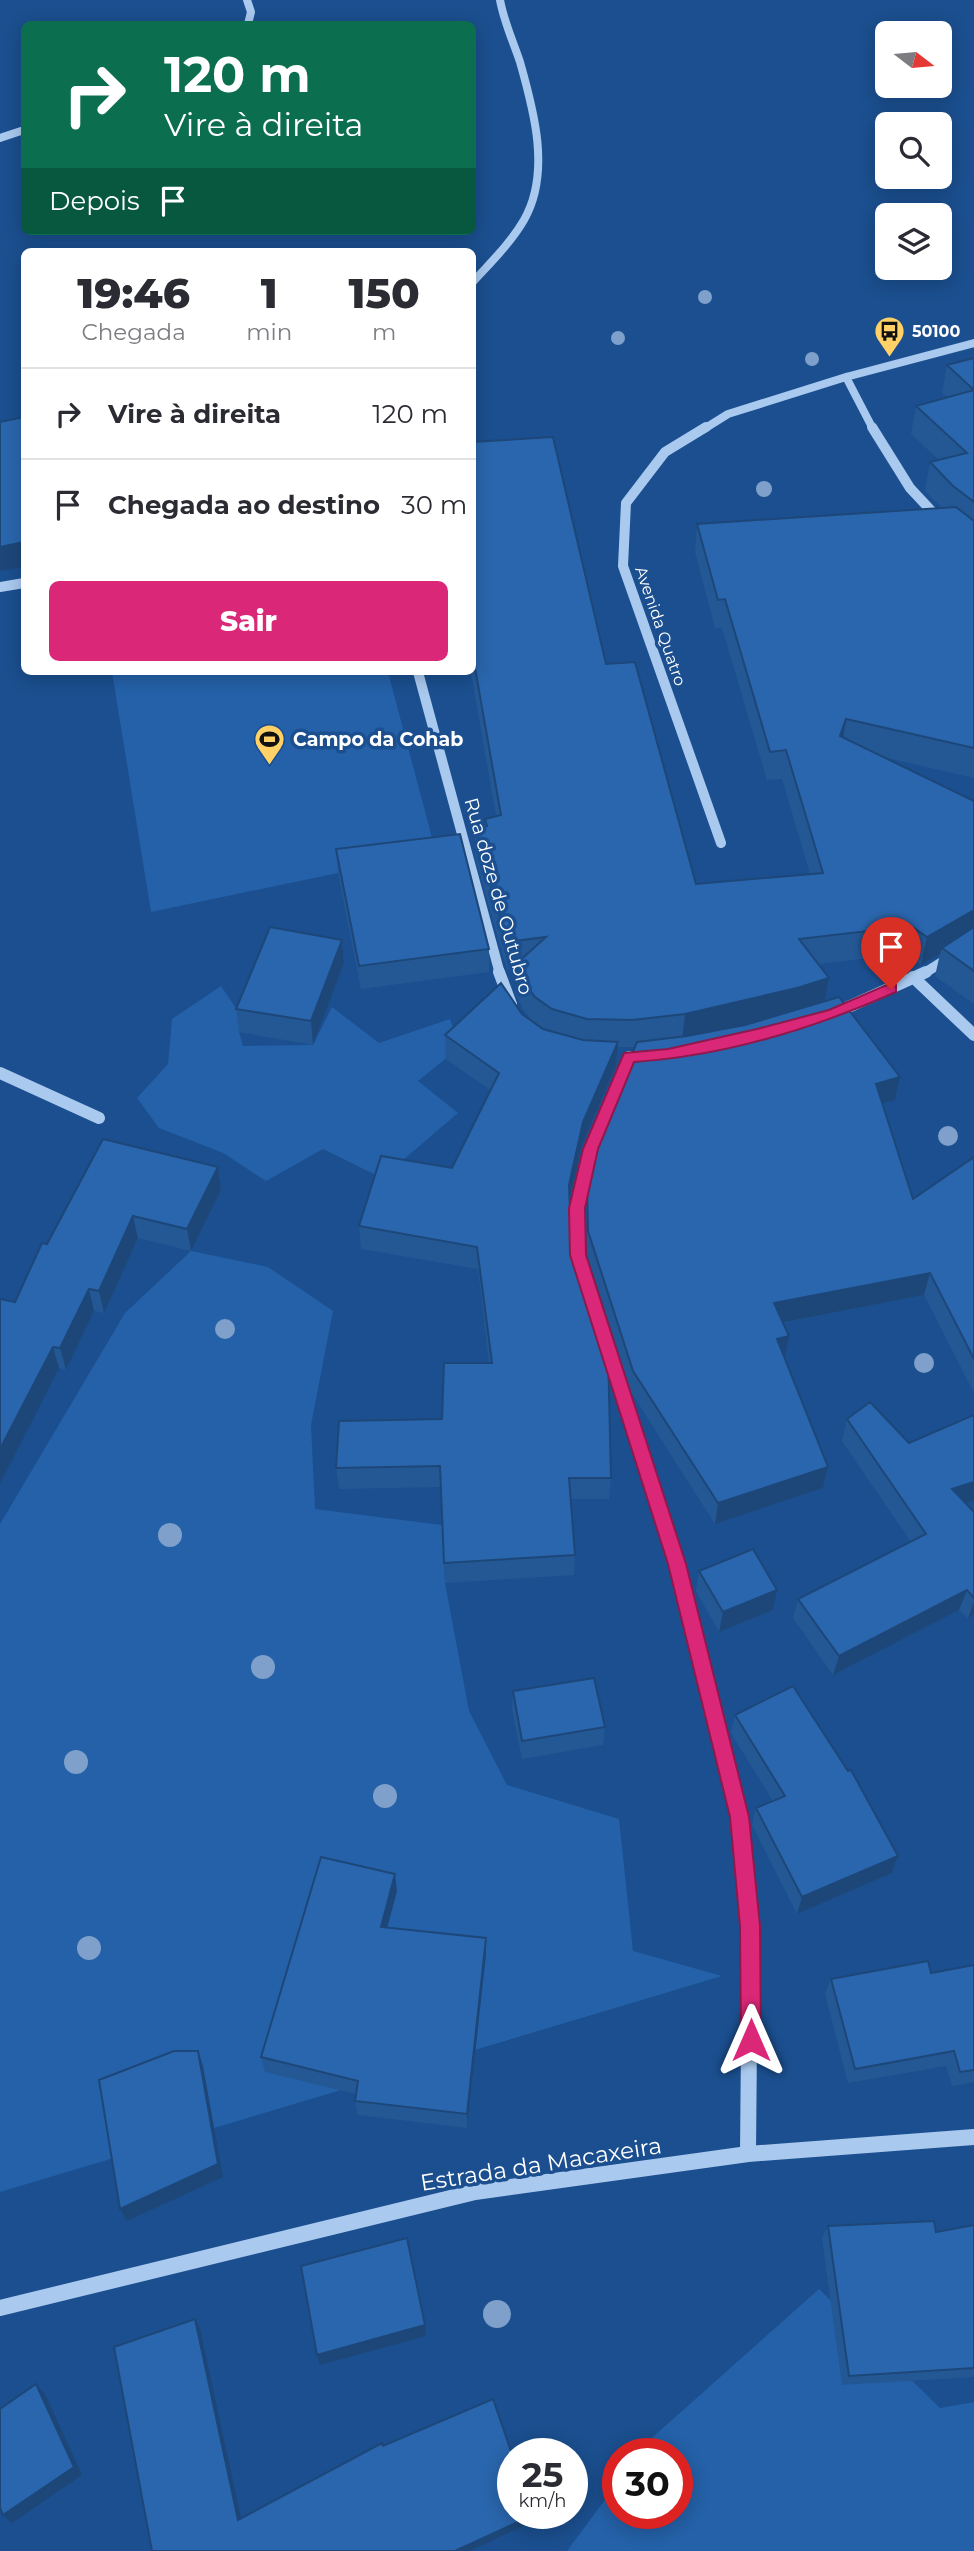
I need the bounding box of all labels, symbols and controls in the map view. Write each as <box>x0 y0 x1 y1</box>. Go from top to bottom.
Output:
north arrow <box>875 21 952 98</box>
map controls <box>875 21 952 280</box>
text: 120 m <box>164 45 311 104</box>
icon: right <box>49 49 140 140</box>
text: Vire à direita <box>164 105 363 144</box>
button: search <box>875 112 952 189</box>
icon: arrive <box>154 182 192 220</box>
text: Depois <box>49 185 140 217</box>
button: layers <box>875 203 952 280</box>
text: 19:46 <box>77 267 190 319</box>
text: 1 <box>261 267 278 319</box>
text: 150 <box>349 267 420 319</box>
bus stop icon: 50100 <box>872 314 906 358</box>
text: Chegada <box>81 318 186 346</box>
text: min <box>246 318 292 346</box>
text: m <box>372 318 396 346</box>
place label: 50100 <box>912 322 960 341</box>
icon: right <box>49 395 87 433</box>
text: Vire à direita <box>108 398 281 430</box>
text: 120 m <box>372 398 448 430</box>
icon: arrive <box>49 486 87 524</box>
text: Chegada ao destino <box>108 489 380 521</box>
text: 30 m <box>401 489 467 521</box>
street label: Avenida Quatro <box>631 564 690 688</box>
button: Sair <box>49 581 448 661</box>
sports icon: Campo da Cohab <box>253 722 287 766</box>
place label: Campo da Cohab <box>293 728 463 751</box>
street label: Rua doze de Outubro <box>459 795 538 997</box>
pin <box>861 917 921 989</box>
icon: arrive <box>872 928 910 966</box>
position arrow <box>714 2003 788 2077</box>
street label: Estrada da Macaxeira <box>418 2131 664 2197</box>
speed limit sign: 30 <box>602 2438 693 2529</box>
text: 25 <box>522 2453 563 2496</box>
text: km/h <box>518 2490 567 2512</box>

